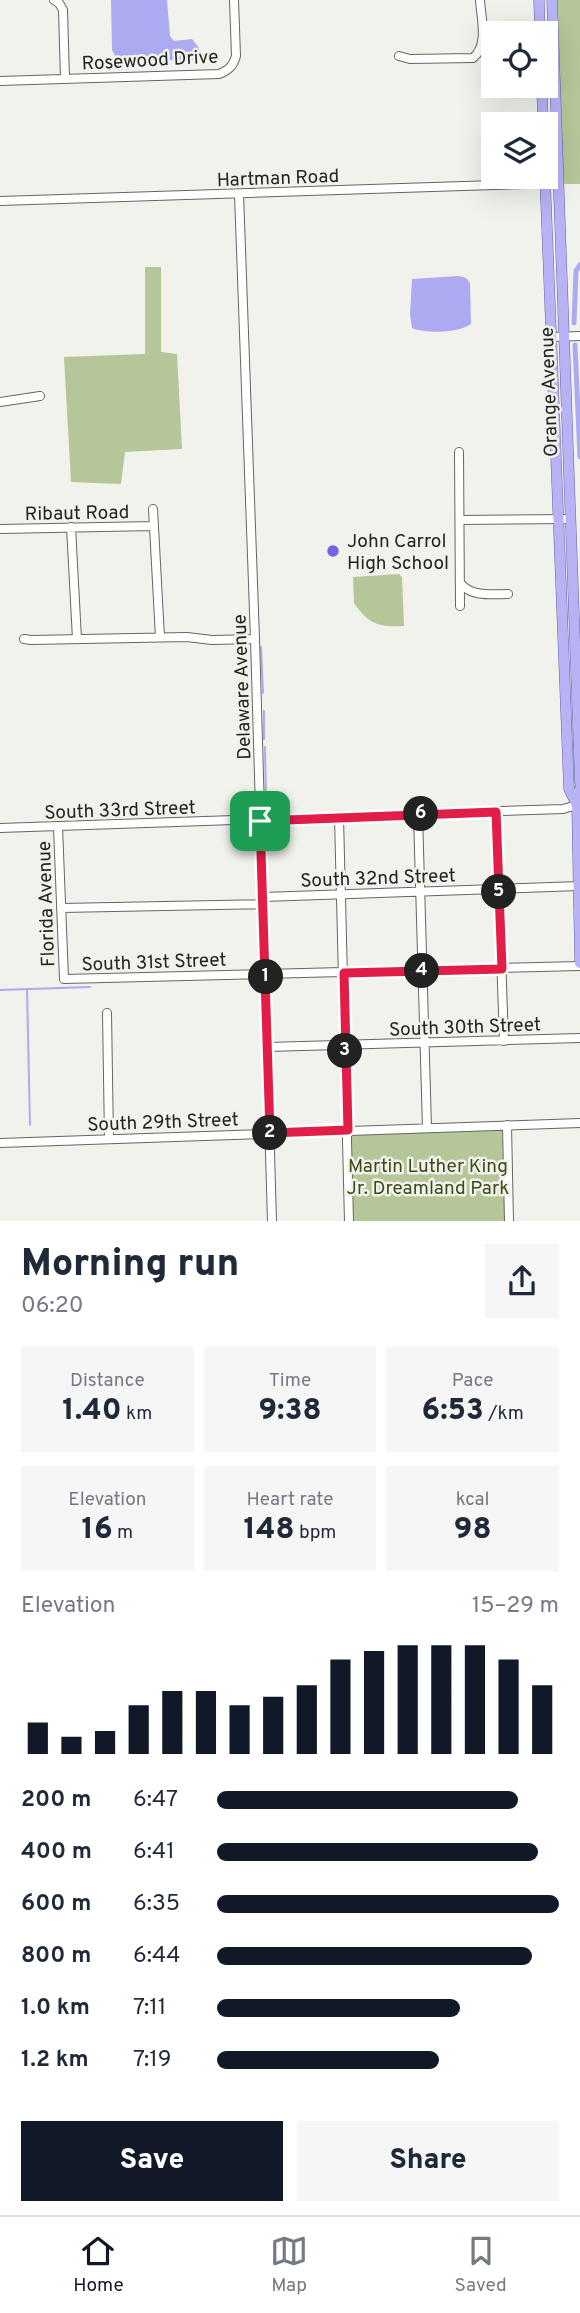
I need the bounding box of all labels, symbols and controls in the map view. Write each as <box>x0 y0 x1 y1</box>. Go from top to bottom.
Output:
map controls <box>481 21 558 189</box>
button: locate <box>481 21 558 98</box>
street label: Rosewood Drive <box>81 45 219 77</box>
button: layers <box>481 112 558 189</box>
street label: Hartman Road <box>216 165 340 193</box>
street label: Orange Avenue <box>536 326 564 457</box>
street label: Ribaut Road <box>24 501 130 527</box>
place label: John Carrol High School <box>347 530 449 576</box>
marker: John Carrol High School <box>325 543 341 559</box>
street label: Delaware Avenue <box>228 614 258 760</box>
pin <box>230 791 290 851</box>
street label: South 33rd Street <box>44 796 196 826</box>
pin: 6 <box>404 796 438 832</box>
text: 6 <box>415 801 426 825</box>
icon: arrive <box>241 802 279 840</box>
street label: Florida Avenue <box>33 840 61 967</box>
street label: South 32nd Street <box>300 864 456 894</box>
pin: 5 <box>482 874 516 910</box>
text: 5 <box>493 879 504 903</box>
street label: South 31st Street <box>81 948 227 978</box>
pin: 4 <box>404 954 440 988</box>
text: 4 <box>415 958 428 982</box>
pin: 1 <box>248 960 284 995</box>
text: 1 <box>262 964 269 988</box>
street label: South 30th Street <box>389 1013 541 1043</box>
pin: 3 <box>328 1034 362 1068</box>
text: 3 <box>339 1038 350 1062</box>
street label: South 29th Street <box>87 1108 239 1138</box>
pin: 2 <box>252 1116 288 1150</box>
text: 2 <box>264 1120 275 1144</box>
park label: Martin Luther King Jr. Dreamland Park <box>347 1155 509 1201</box>
text: Morning run <box>21 1241 239 1290</box>
button: share <box>485 1244 559 1318</box>
text: 06:20 <box>21 1292 84 1321</box>
text: Distance <box>70 1369 145 1393</box>
text: Time <box>269 1369 311 1393</box>
text: Pace <box>452 1369 494 1393</box>
text: 1.40 <box>62 1393 122 1430</box>
text: 9:38 <box>258 1393 322 1430</box>
text: 6:53 <box>422 1393 484 1430</box>
text: km <box>122 1402 152 1426</box>
text: /km <box>484 1402 524 1426</box>
text: Elevation <box>68 1488 146 1512</box>
text: Heart rate <box>247 1488 333 1512</box>
text: kcal <box>456 1488 490 1512</box>
text: 16 <box>82 1512 112 1549</box>
text: 148 <box>244 1512 295 1549</box>
text: 98 <box>454 1512 491 1549</box>
text: m <box>112 1521 133 1545</box>
text: bpm <box>295 1521 336 1545</box>
text: Elevation <box>21 1592 116 1621</box>
text: 15–29 m <box>472 1592 559 1621</box>
text: 200 m <box>21 1786 91 1815</box>
text: 6:47 <box>133 1786 178 1815</box>
text: 400 m <box>21 1838 92 1867</box>
text: 6:41 <box>133 1838 175 1867</box>
text: 600 m <box>21 1890 91 1919</box>
text: 6:35 <box>133 1890 180 1919</box>
text: 800 m <box>21 1942 91 1971</box>
text: 6:44 <box>133 1942 180 1971</box>
text: 1.0 km <box>21 1994 90 2023</box>
text: 7:11 <box>133 1994 166 2023</box>
text: 1.2 km <box>21 2046 89 2075</box>
text: 7:19 <box>133 2046 172 2075</box>
button: Save <box>21 2121 283 2201</box>
button: Share <box>297 2121 559 2201</box>
tab: Home <box>73 2232 124 2298</box>
tab: Map <box>270 2232 308 2298</box>
tab: Saved <box>455 2232 507 2298</box>

